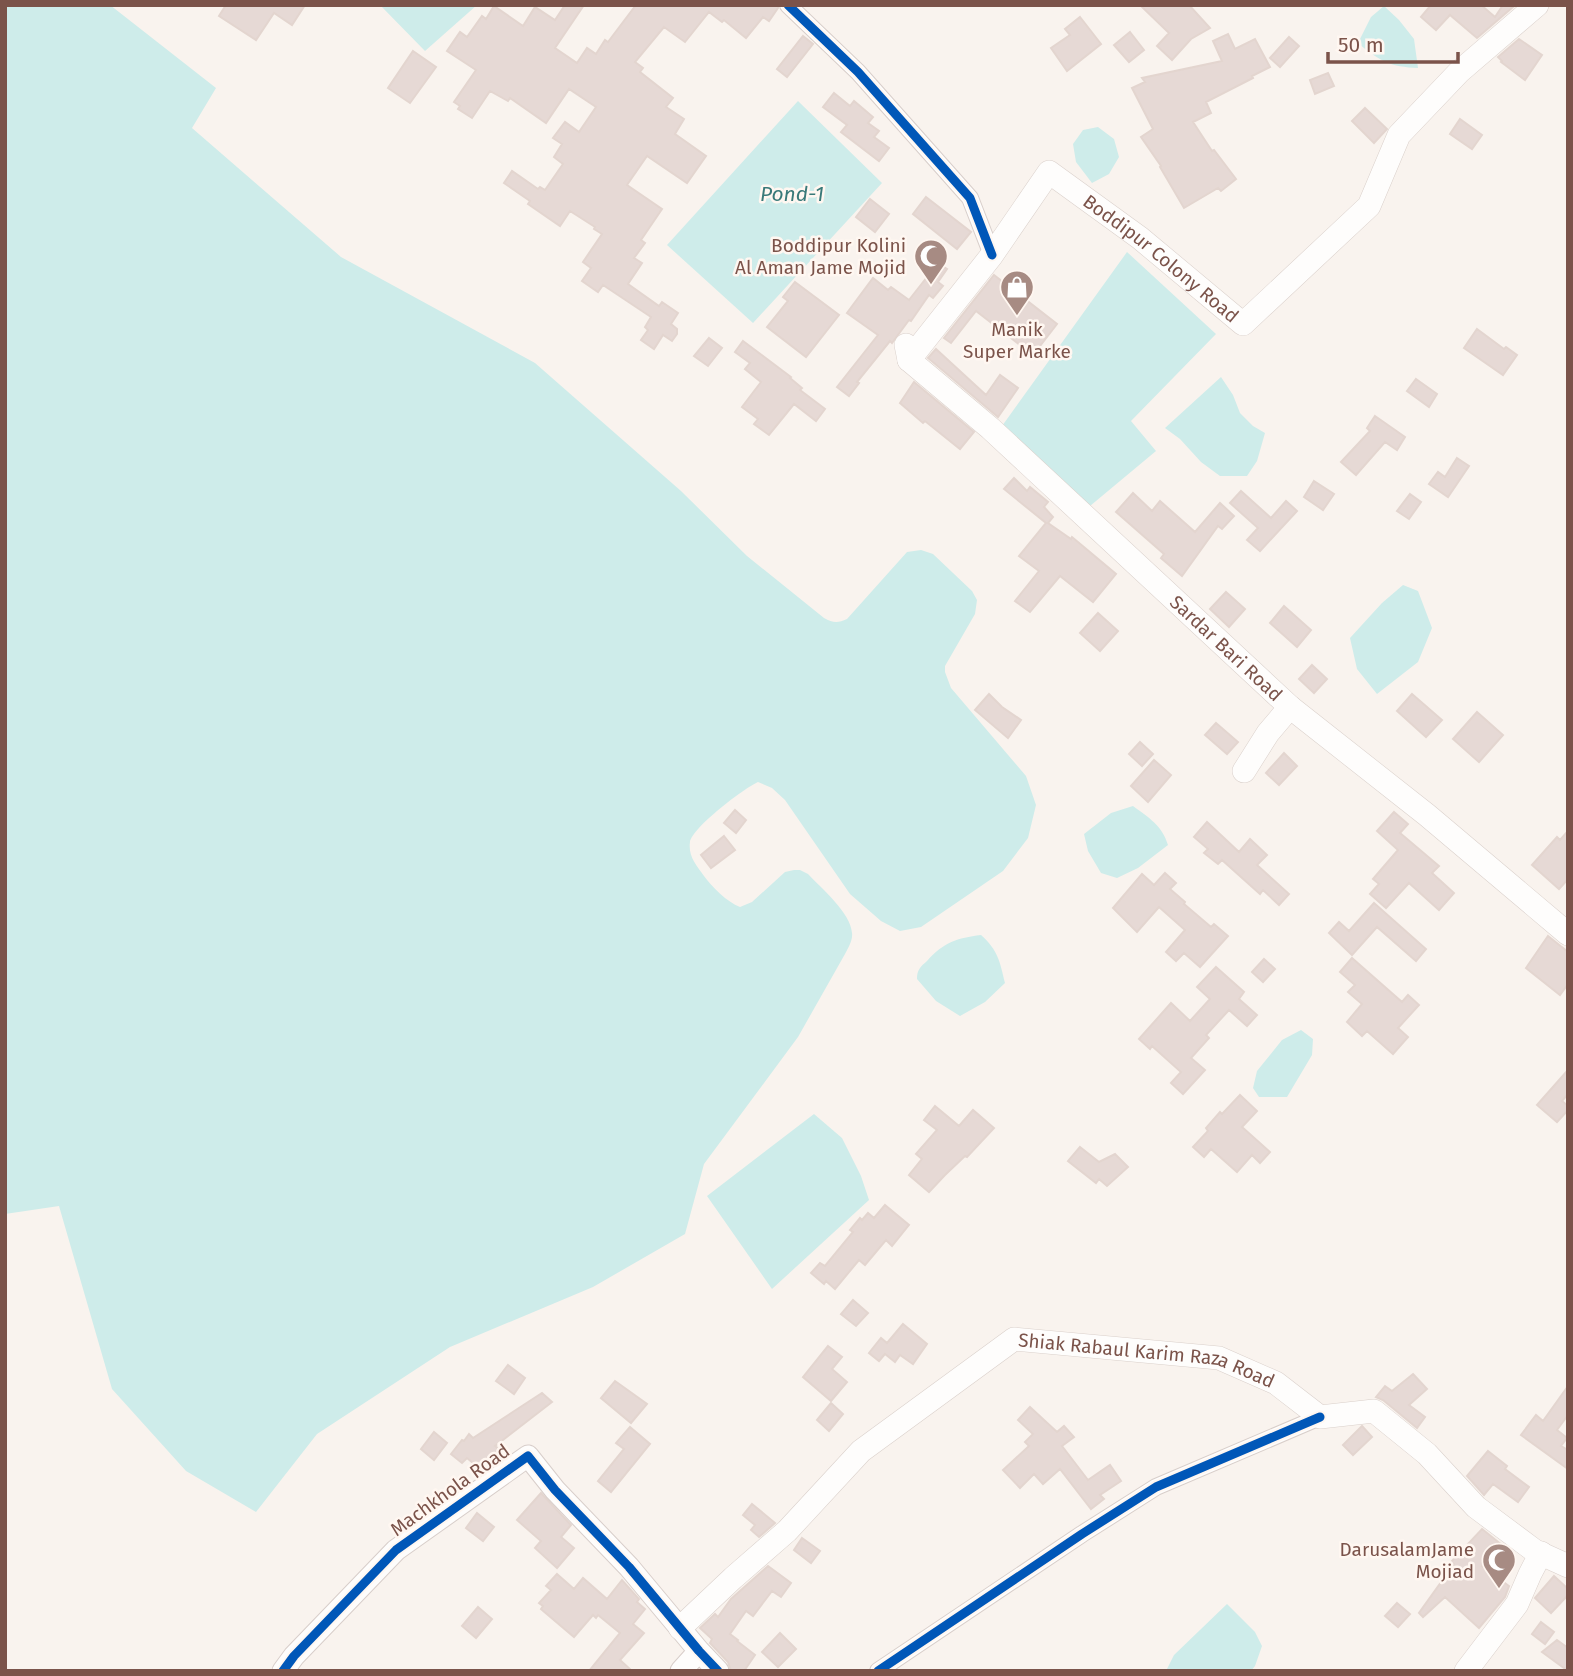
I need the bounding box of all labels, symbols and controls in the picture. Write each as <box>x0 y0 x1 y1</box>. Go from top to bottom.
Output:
scale bar <box>1328 21 1458 65</box>
text: 50 m <box>1338 32 1384 58</box>
water label: Pond-1 <box>760 181 824 207</box>
street label: Boddipur Colony Road <box>1079 189 1244 327</box>
place label: Boddipur Kolini Al Aman Jame Mojid <box>735 234 906 279</box>
mosque icon: Boddipur Kolini Al Aman Jame Mojid <box>912 237 950 286</box>
shop icon: Manik Super Marke <box>998 268 1036 317</box>
place label: Manik Super Marke <box>963 318 1071 363</box>
street label: Sardar Bari Road <box>1166 590 1287 706</box>
street label: Shiak Rabaul Karim Raza Road <box>1017 1328 1278 1392</box>
street label: Machkhola Road <box>386 1439 514 1541</box>
place label: DarusalamJame Mojiad <box>1340 1538 1474 1583</box>
mosque icon: DarusalamJame Mojiad <box>1480 1541 1518 1590</box>

